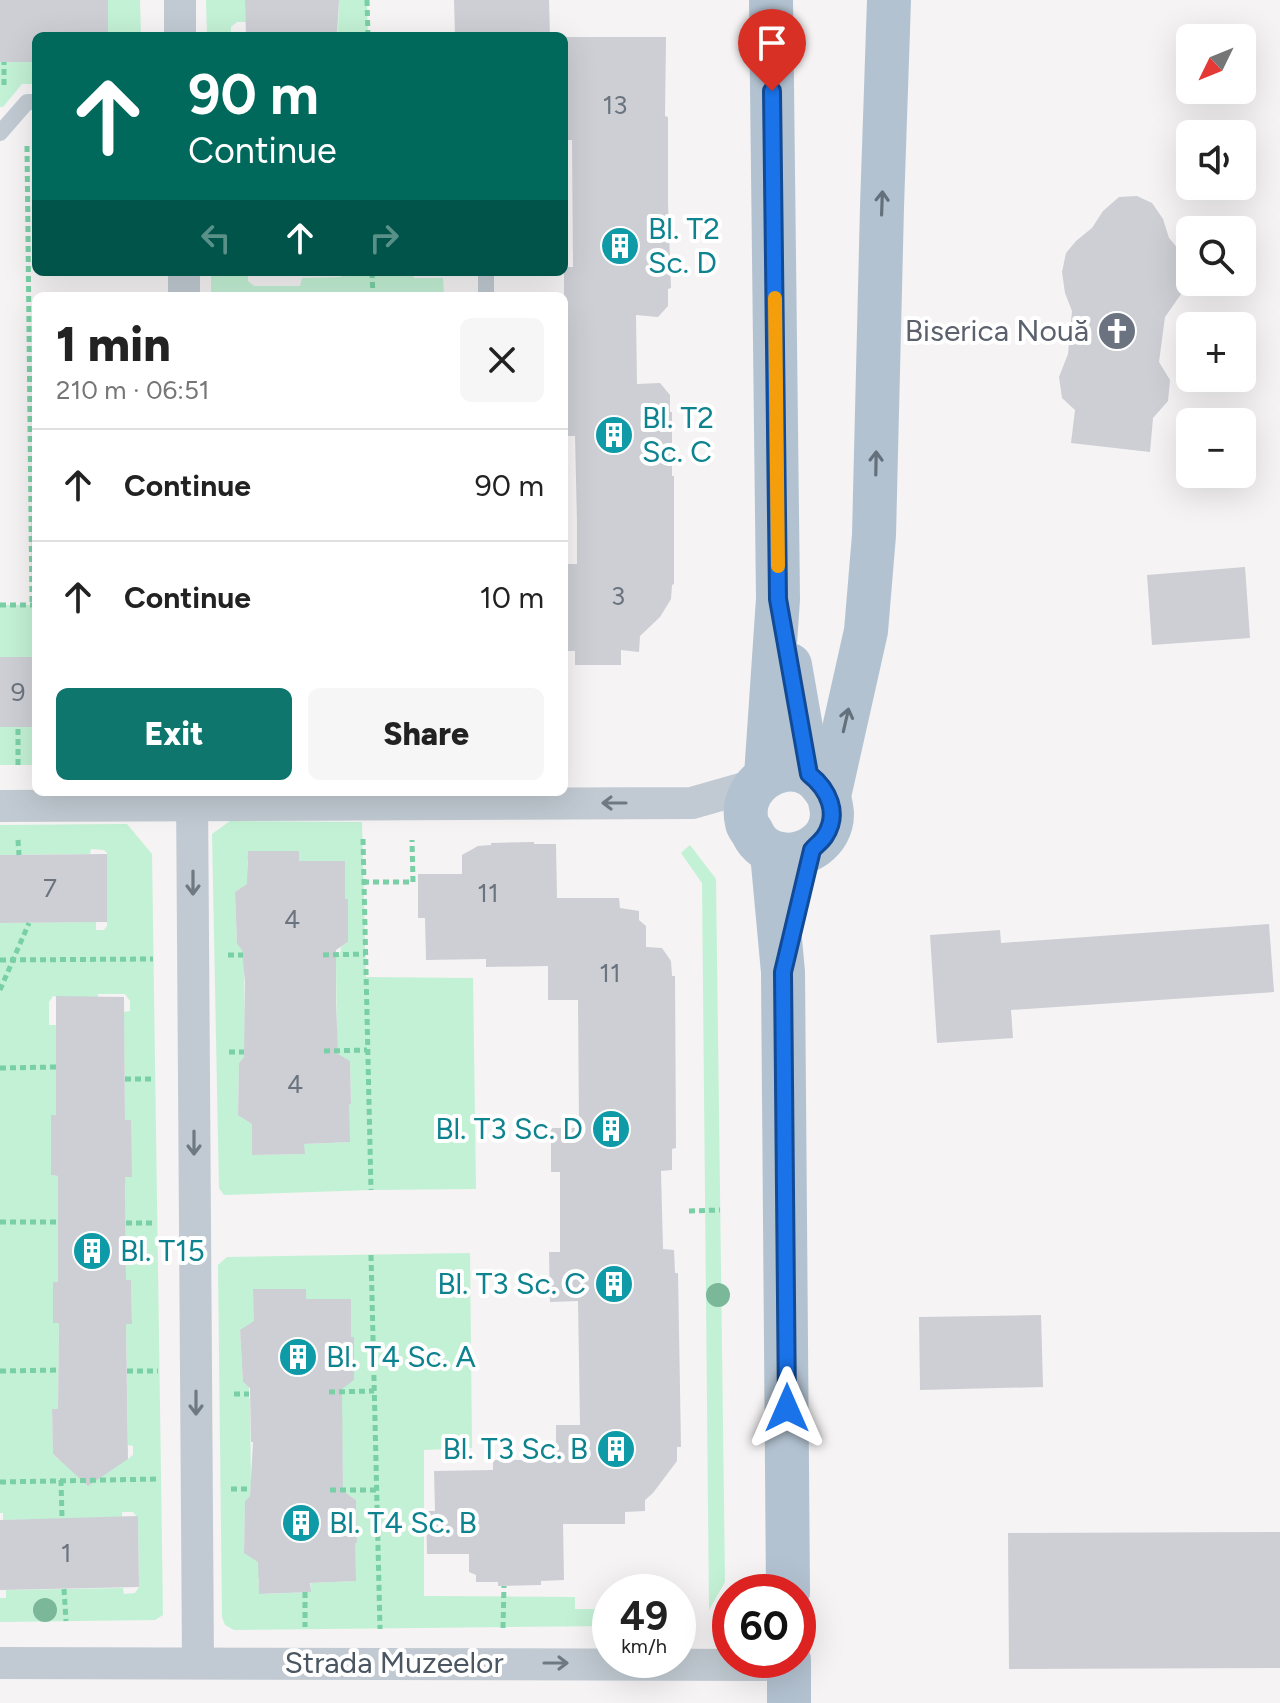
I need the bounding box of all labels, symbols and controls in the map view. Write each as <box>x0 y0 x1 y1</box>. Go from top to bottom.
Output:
pin <box>738 9 806 91</box>
icon: arrive <box>750 21 794 65</box>
north arrow <box>1176 24 1256 104</box>
map controls <box>1176 24 1256 488</box>
text: 90 m <box>188 61 319 128</box>
icon: ahead <box>56 64 160 168</box>
house number: 13 <box>603 89 627 121</box>
button: sound <box>1176 120 1256 200</box>
text: Continue <box>188 129 337 172</box>
one-way arrow <box>874 190 890 217</box>
place label: Bl. T2 Sc. D <box>648 210 720 281</box>
icon: left <box>194 216 238 260</box>
icon: ahead <box>278 216 322 260</box>
icon: right <box>362 216 406 260</box>
button: search <box>1176 216 1256 296</box>
building icon: Bl. T2 Sc. D <box>599 225 641 267</box>
church icon: Biserica Nouă <box>1096 310 1138 352</box>
place label: Biserica Nouă <box>905 312 1089 349</box>
button: + <box>1176 312 1256 392</box>
text: 1 min <box>56 315 171 373</box>
button: close <box>460 318 544 402</box>
text: 210 m · 06:51 <box>56 374 210 406</box>
place label: Bl. T2 Sc. C <box>642 399 714 470</box>
button: − <box>1176 408 1256 488</box>
building icon: Bl. T2 Sc. C <box>593 414 635 456</box>
one-way arrow <box>868 450 884 477</box>
icon: ahead <box>56 463 100 507</box>
text: Continue <box>124 467 251 504</box>
text: 90 m <box>475 467 544 504</box>
icon: ahead <box>56 575 100 619</box>
text: Continue <box>124 579 251 616</box>
text: 10 m <box>479 579 544 616</box>
house number: 3 <box>611 580 625 612</box>
house number: 9 <box>11 676 25 708</box>
button: Exit <box>56 688 292 780</box>
button: Share <box>308 688 544 780</box>
one-way arrow <box>839 708 854 734</box>
one-way arrow <box>601 795 628 811</box>
one-way arrow <box>185 869 201 896</box>
house number: 7 <box>43 872 57 904</box>
house number: 11 <box>477 877 499 909</box>
house number: 4 <box>284 903 300 935</box>
house number: 11 <box>599 957 621 989</box>
house number: 4 <box>287 1068 303 1100</box>
building icon: Bl. T3 Sc. D <box>590 1108 632 1150</box>
place label: Bl. T3 Sc. D <box>435 1110 583 1147</box>
one-way arrow <box>186 1129 202 1156</box>
building icon: Bl. T15 <box>71 1230 113 1272</box>
place label: Bl. T15 <box>120 1232 205 1269</box>
building icon: Bl. T3 Sc. C <box>593 1263 635 1305</box>
place label: Bl. T3 Sc. C <box>437 1265 586 1302</box>
building icon: Bl. T4 Sc. A <box>277 1336 319 1378</box>
place label: Bl. T4 Sc. A <box>326 1338 476 1375</box>
position arrow <box>745 1366 829 1450</box>
one-way arrow <box>188 1389 204 1416</box>
building icon: Bl. T3 Sc. B <box>595 1428 637 1470</box>
place label: Bl. T3 Sc. B <box>443 1430 588 1467</box>
building icon: Bl. T4 Sc. B <box>280 1502 322 1544</box>
place label: Bl. T4 Sc. B <box>329 1504 477 1541</box>
house number: 1 <box>61 1537 71 1569</box>
speed limit sign: 60 <box>712 1574 816 1678</box>
text: 49 <box>620 1592 668 1640</box>
text: km/h <box>621 1634 667 1658</box>
street label: Strada Muzeelor <box>284 1644 504 1681</box>
one-way arrow <box>542 1655 569 1671</box>

